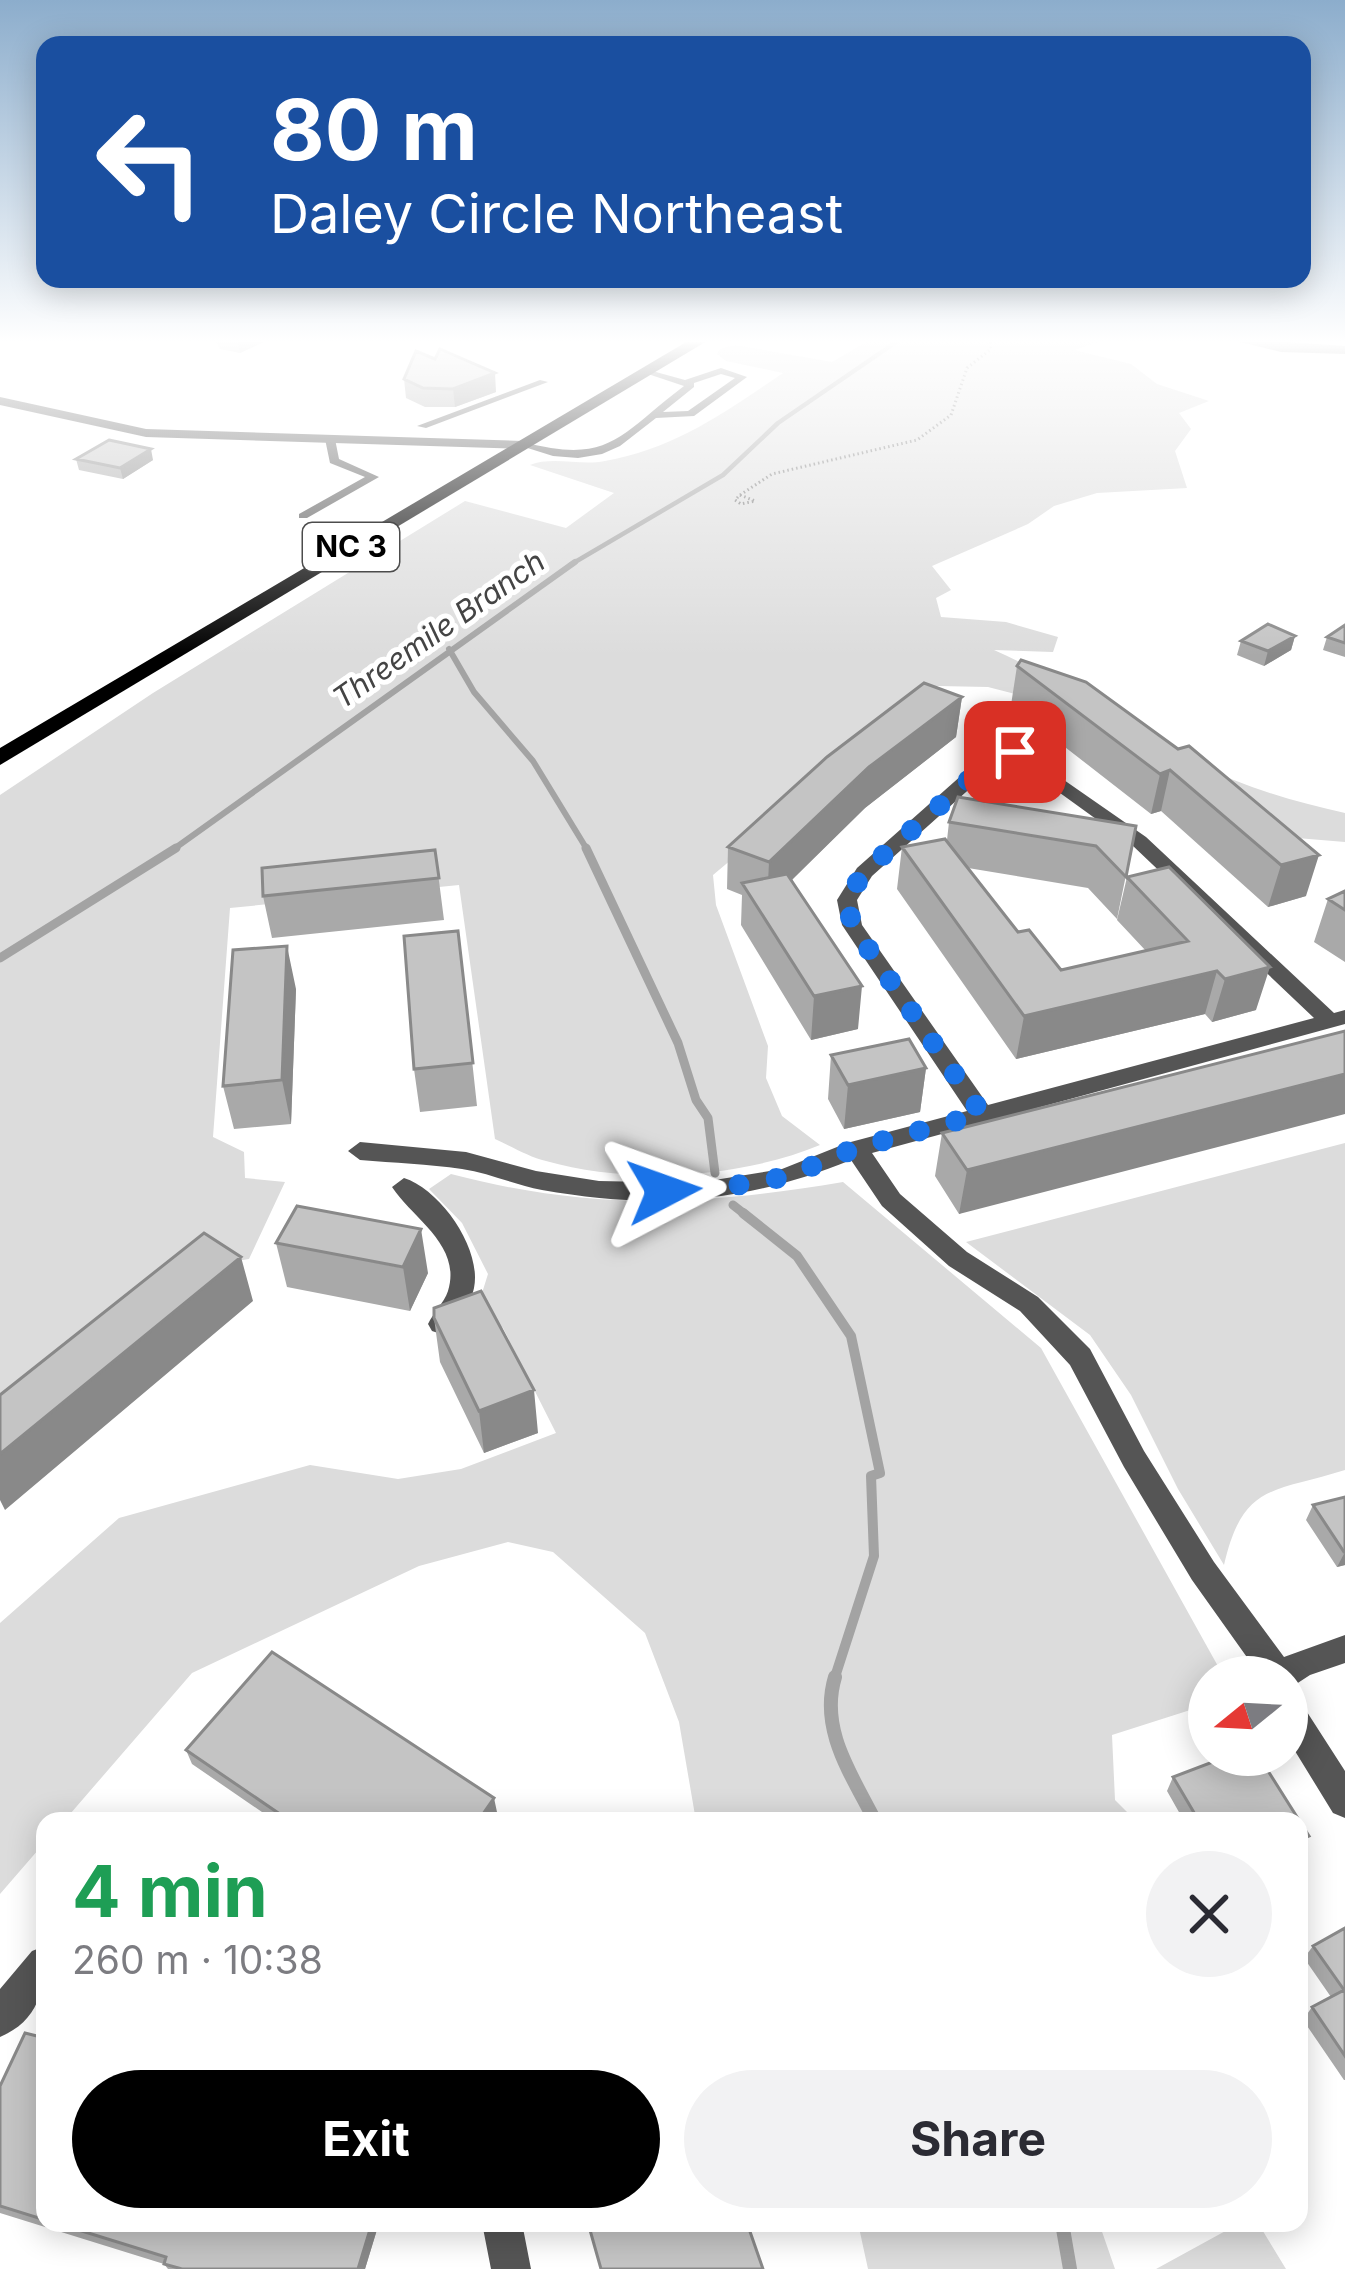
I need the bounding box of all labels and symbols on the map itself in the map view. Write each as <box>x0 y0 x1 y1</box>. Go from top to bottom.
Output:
road number: NC 3 <box>303 523 399 571</box>
water label: Threemile Branch <box>325 543 551 716</box>
pin <box>964 701 1066 803</box>
position arrow <box>601 1128 727 1254</box>
north arrow <box>1188 1656 1308 1776</box>

